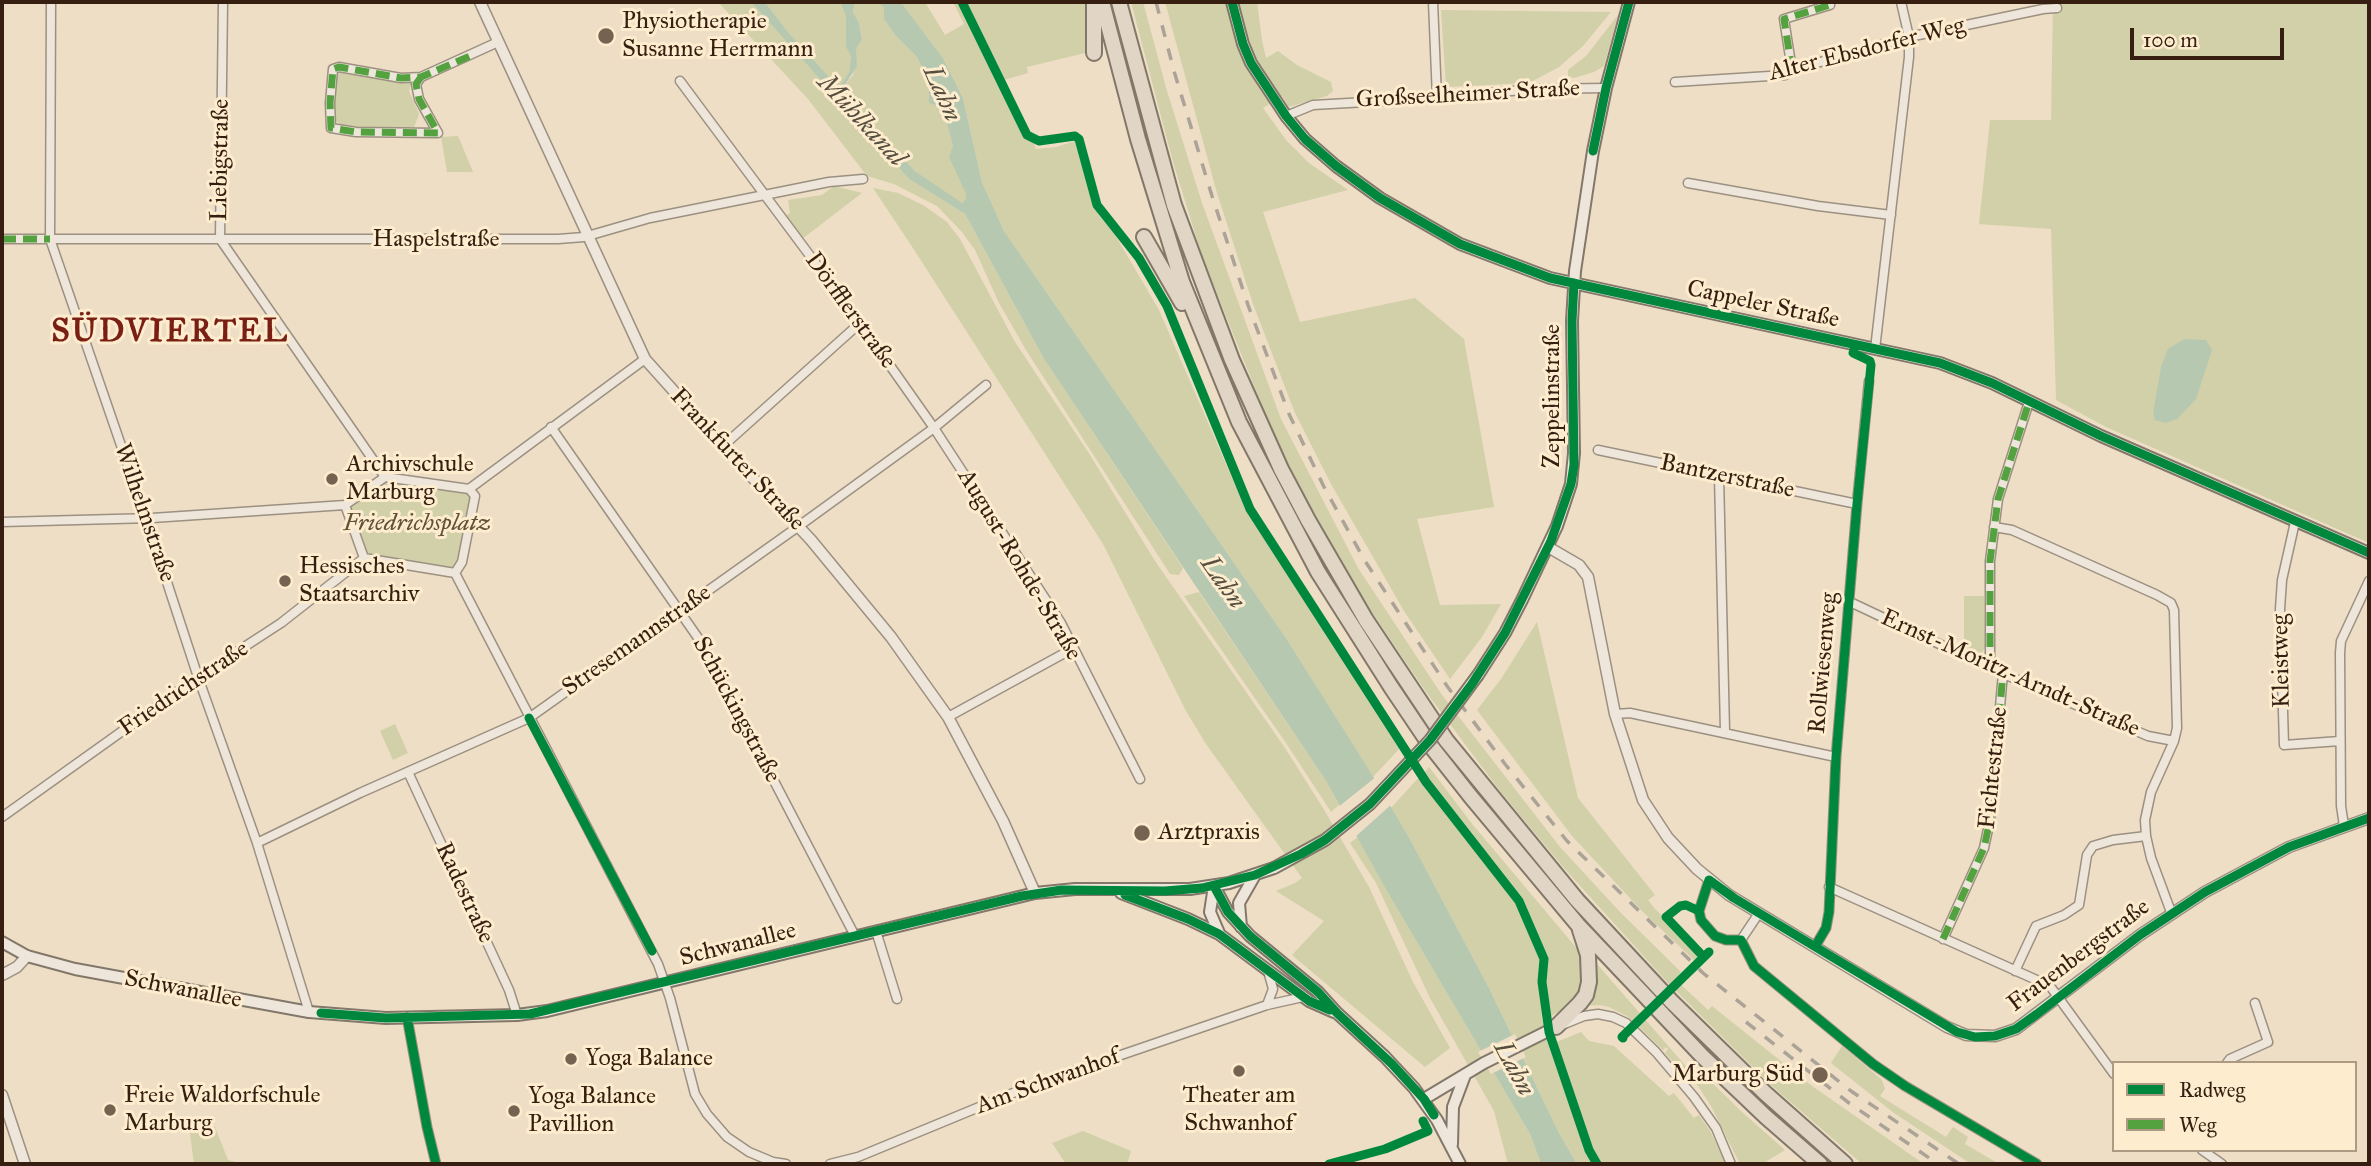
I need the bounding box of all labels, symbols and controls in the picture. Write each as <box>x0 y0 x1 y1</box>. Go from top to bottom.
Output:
place label: Physiotherapie Susanne Herrmann <box>622 8 813 64</box>
street label: Alter Ebsdorfer Weg <box>1766 12 1968 88</box>
scale bar <box>2133 14 2287 58</box>
marker: Physiotherapie Susanne Herrmann <box>596 26 616 46</box>
text: 100 m <box>2143 27 2198 53</box>
water label: Lahn <box>915 61 967 127</box>
water label: Mühlkanal <box>810 68 912 174</box>
street label: Großseelheimer Straße <box>1355 75 1581 115</box>
street label: Liebigstraße <box>206 99 236 221</box>
street label: Haspelstraße <box>373 226 499 254</box>
street label: Dörfflerstraße <box>798 247 902 375</box>
street label: Cappeler Straße <box>1684 275 1842 335</box>
district label: SÜDVIERTEL <box>52 314 288 352</box>
street label: Zeppelinstraße <box>1539 324 1567 468</box>
street label: Frankfurter Straße <box>663 383 811 537</box>
street label: Wilhelmstraße <box>107 440 181 586</box>
street label: Bantzerstraße <box>1657 449 1797 505</box>
place label: Archivschule Marburg <box>346 451 474 507</box>
street label: August-Rohde-Straße <box>951 464 1087 666</box>
marker: Archivschule Marburg <box>324 471 340 487</box>
park label: Friedrichsplatz <box>343 510 491 538</box>
water label: Lahn <box>1193 550 1251 616</box>
place label: Hessisches Staatsarchiv <box>299 553 419 609</box>
marker: Hessisches Staatsarchiv <box>277 573 293 589</box>
street label: Stresemannstraße <box>557 579 717 703</box>
street label: Rollwiesenweg <box>1803 591 1845 735</box>
street label: Ernst-Moritz-Arndt-Straße <box>1876 604 2144 744</box>
street label: Kleistweg <box>2267 614 2297 708</box>
street label: Schückingstraße <box>686 632 786 788</box>
street label: Friedrichstraße <box>114 635 254 743</box>
street label: Fichtestraße <box>1973 705 2015 831</box>
place label: Arztpraxis <box>1158 819 1260 847</box>
marker: Arztpraxis <box>1132 823 1152 843</box>
street label: Radestraße <box>428 838 500 948</box>
street label: Frauenbergstraße <box>2002 893 2156 1019</box>
street label: Schwanallee <box>677 917 799 973</box>
street label: Schwanallee <box>122 965 244 1015</box>
water label: Lahn <box>1486 1036 1540 1102</box>
street label: Am Schwanhof <box>972 1043 1124 1121</box>
place label: Yoga Balance <box>585 1045 713 1073</box>
marker: Yoga Balance <box>563 1051 579 1067</box>
place label: Marburg Süd <box>1672 1061 1804 1089</box>
legend <box>2112 1061 2357 1152</box>
marker: Theater am Schwanhof <box>1231 1063 1247 1079</box>
marker: Marburg Süd <box>1810 1065 1830 1085</box>
text: Radweg <box>2179 1077 2245 1103</box>
place label: Freie Waldorfschule Marburg <box>124 1082 320 1138</box>
place label: Theater am Schwanhof <box>1183 1082 1295 1138</box>
place label: Yoga Balance Pavillion <box>528 1083 656 1139</box>
marker: Freie Waldorfschule Marburg <box>102 1102 118 1118</box>
marker: Yoga Balance Pavillion <box>506 1103 522 1119</box>
text: Weg <box>2179 1112 2217 1138</box>

